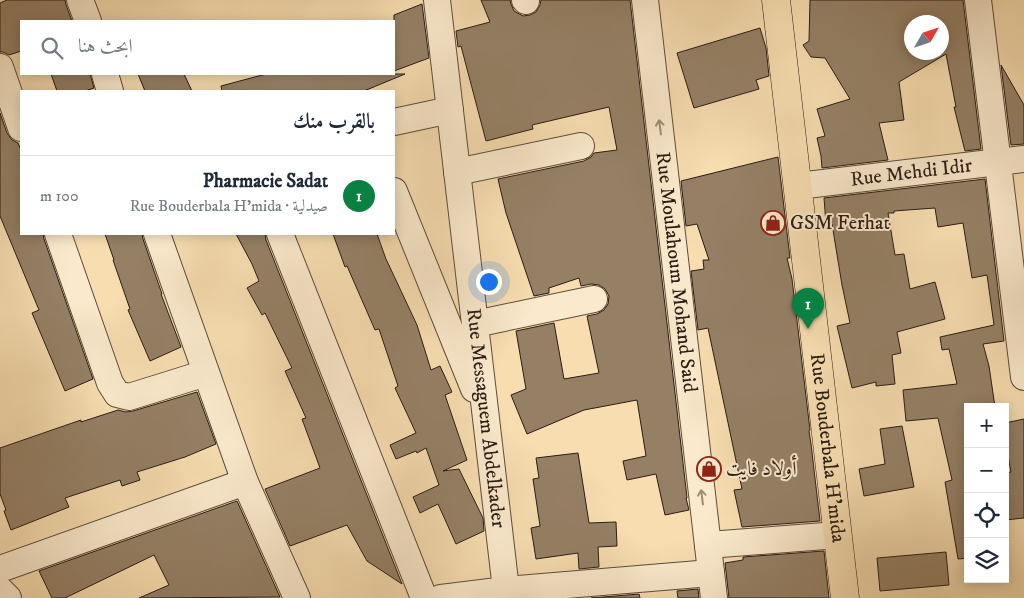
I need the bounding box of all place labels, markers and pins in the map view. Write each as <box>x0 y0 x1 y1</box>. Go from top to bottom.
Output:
shop icon: GSM Ferhat <box>760 210 786 236</box>
place label: GSM Ferhat <box>790 211 890 236</box>
pin: 1 <box>792 288 824 329</box>
place label: أولاد فايت <box>726 454 797 482</box>
shop icon: أولاد فايت <box>696 456 722 482</box>

